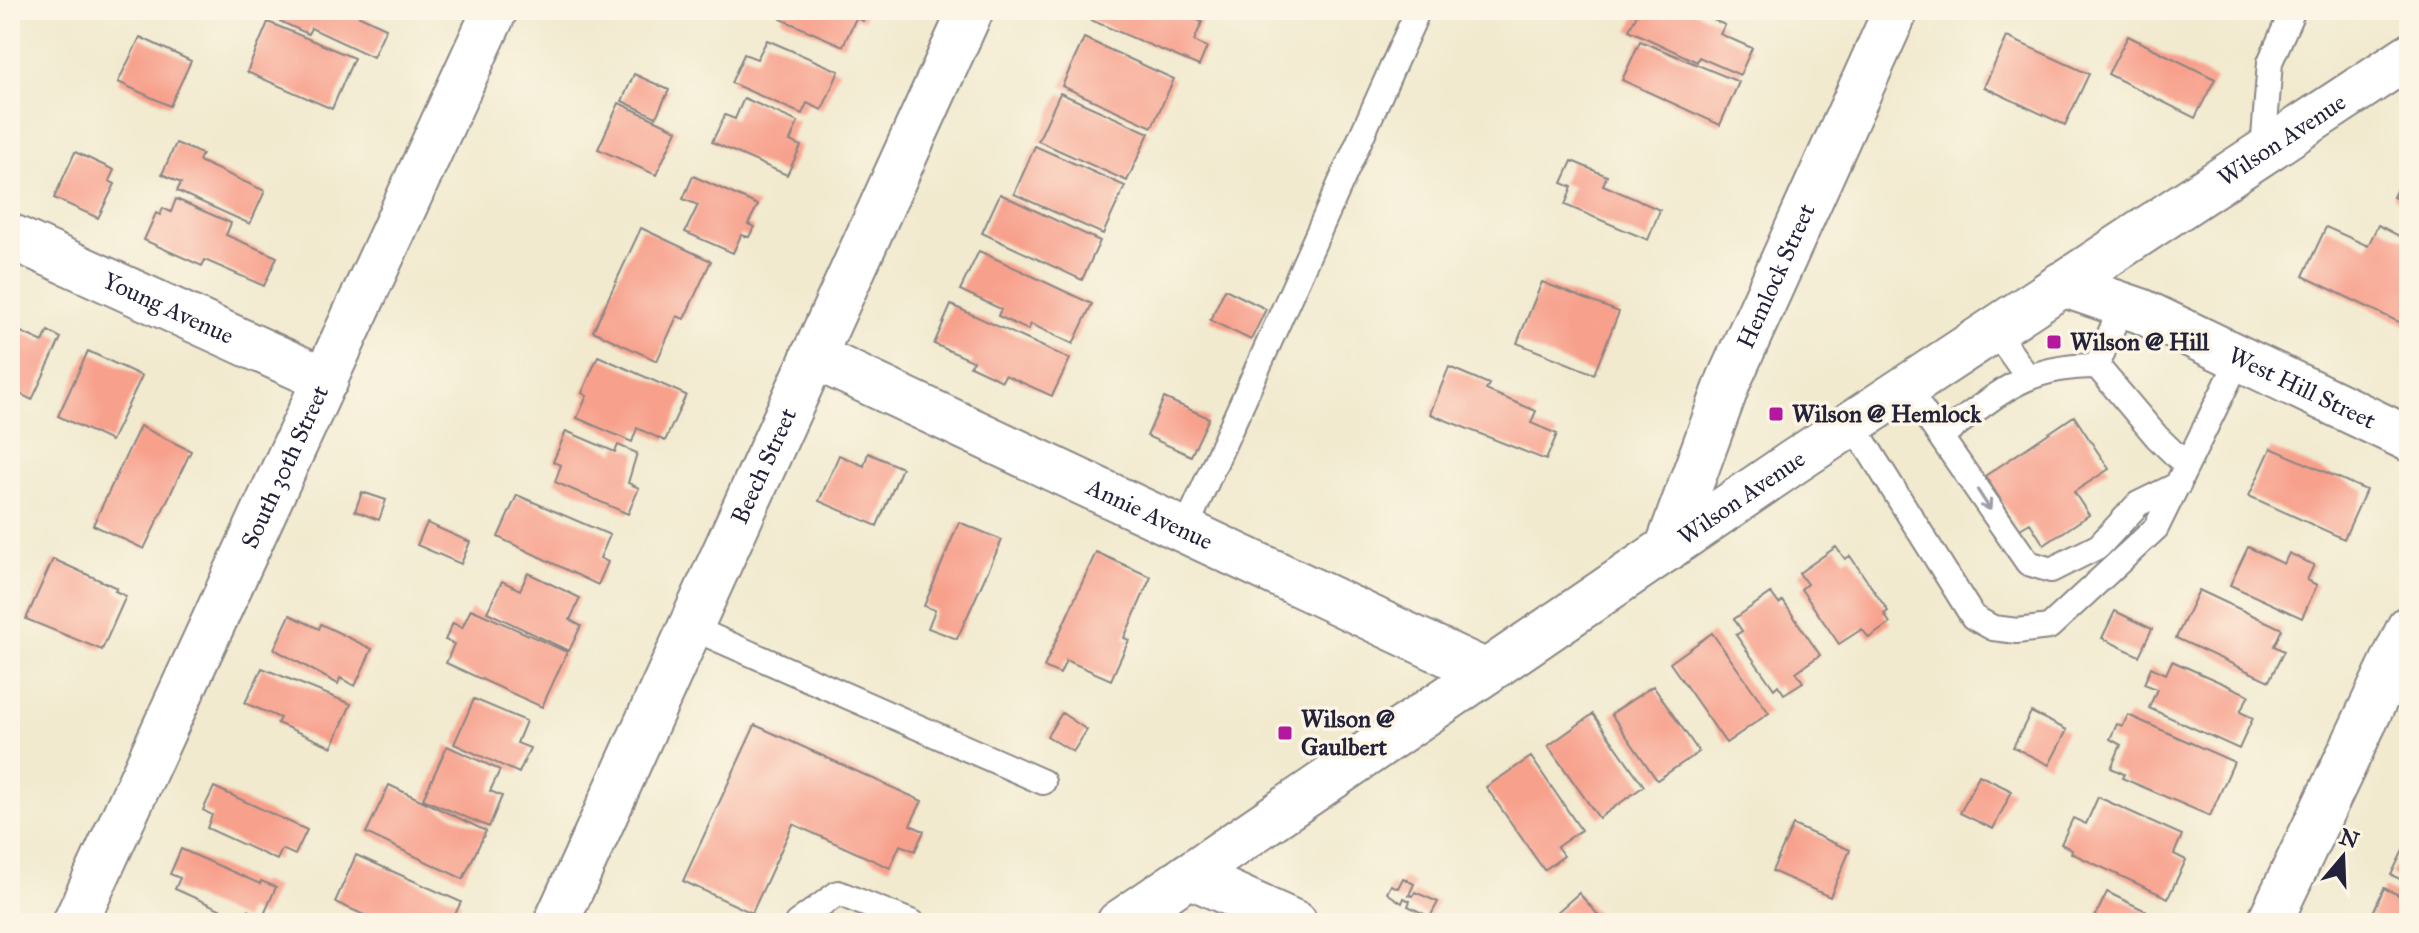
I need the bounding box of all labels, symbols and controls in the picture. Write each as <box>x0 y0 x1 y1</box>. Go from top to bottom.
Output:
street label: Wilson Avenue <box>2212 87 2352 193</box>
street label: Hemlock Street <box>1730 199 1822 353</box>
street label: Young Avenue <box>98 265 238 351</box>
place label: Wilson @ Hill <box>2070 327 2210 357</box>
marker: Wilson @ Hill <box>2045 333 2063 351</box>
street label: West Hill Street <box>2224 340 2381 436</box>
street label: South 30th Street <box>234 380 335 553</box>
place label: Wilson @ Hemlock <box>1792 399 1982 429</box>
street label: Beech Street <box>724 403 803 529</box>
marker: Wilson @ Hemlock <box>1767 405 1785 423</box>
street label: Wilson Avenue <box>1672 444 1811 551</box>
street label: Annie Avenue <box>1081 471 1218 557</box>
one-way arrow <box>1976 489 1992 511</box>
place label: Wilson @ Gaulbert <box>1301 704 1395 762</box>
marker: Wilson @ Gaulbert <box>1276 724 1294 742</box>
north arrow <box>2303 817 2383 897</box>
text: N <box>2336 823 2363 854</box>

